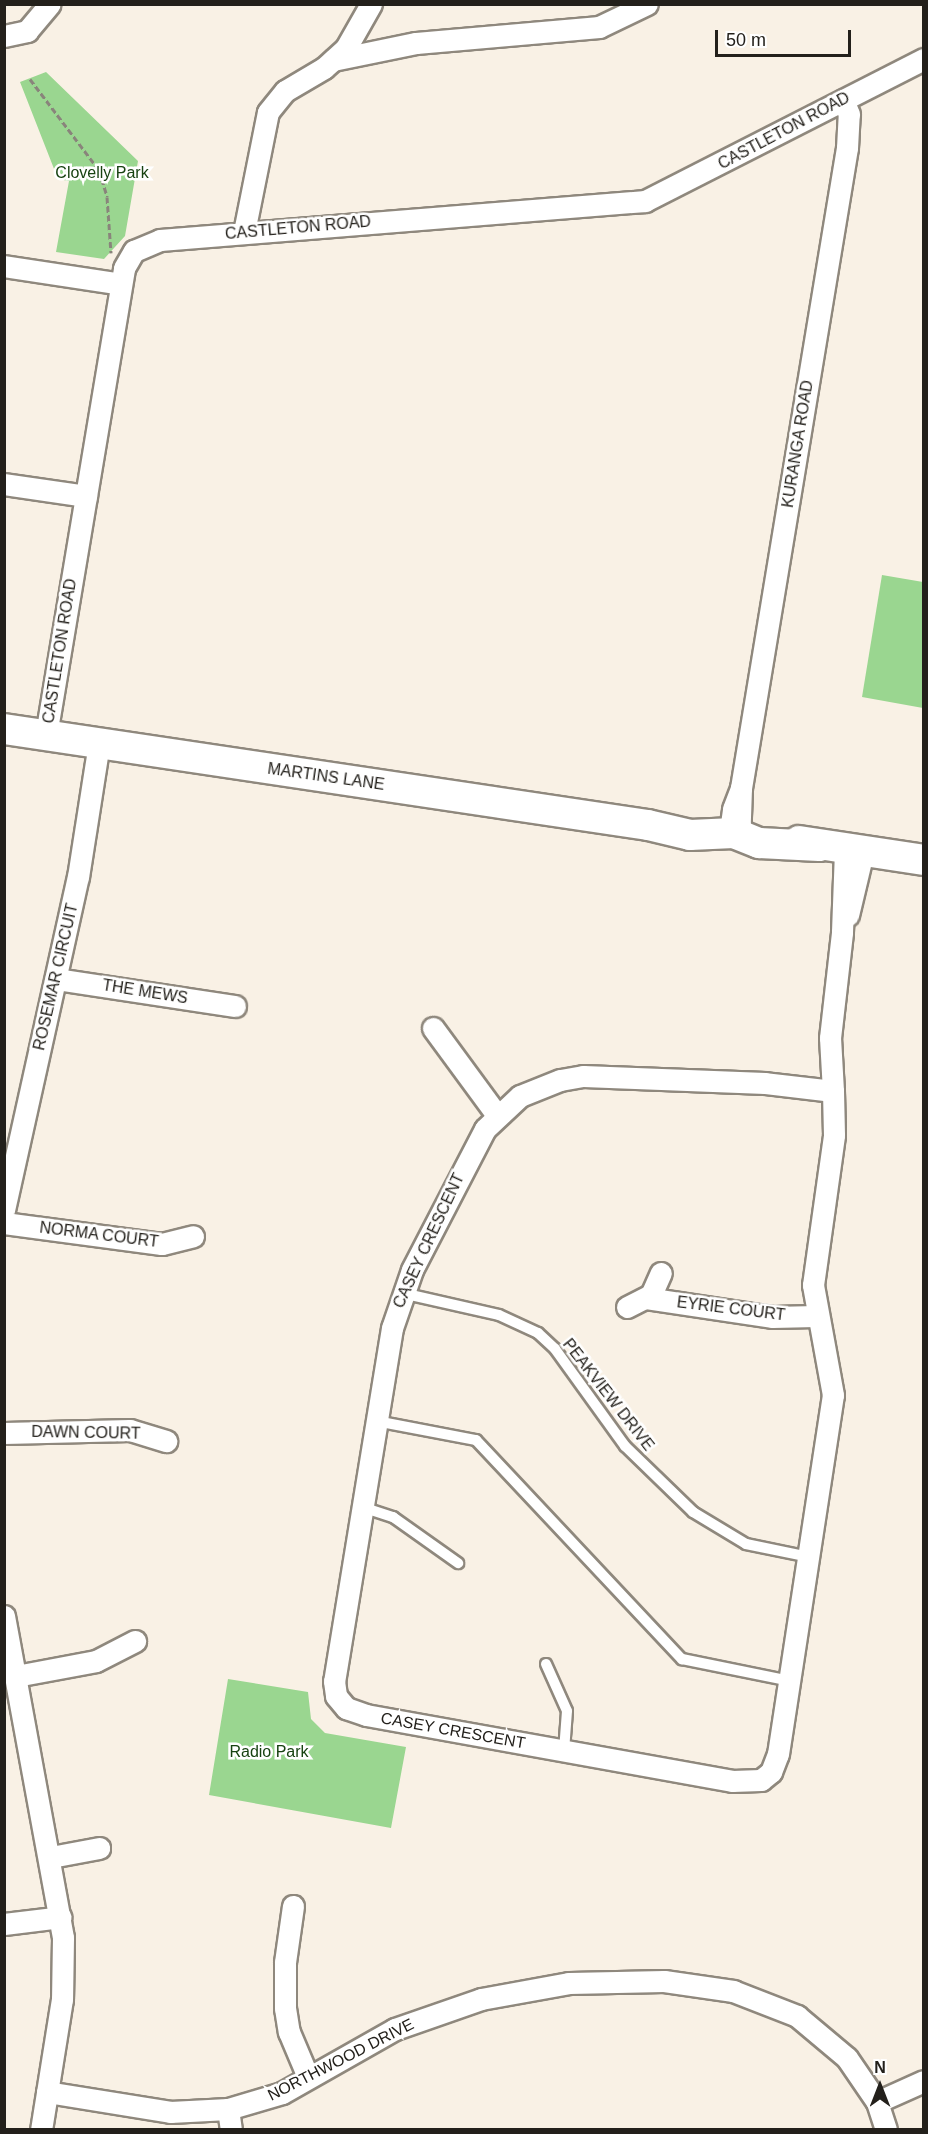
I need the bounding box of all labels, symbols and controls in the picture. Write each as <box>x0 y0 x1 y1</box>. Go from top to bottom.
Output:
scale bar <box>718 18 854 56</box>
text: 50 m <box>726 30 766 50</box>
street label: CASTLETON ROAD <box>715 88 853 174</box>
park label: Clovelly Park <box>55 163 149 183</box>
street label: CASTLETON ROAD <box>224 212 372 244</box>
street label: KURANGA ROAD <box>778 378 818 510</box>
street label: CASTLETON ROAD <box>39 577 81 725</box>
street label: MARTINS LANE <box>266 759 386 795</box>
street label: ROSEMAR CIRCUIT <box>30 902 82 1052</box>
street label: THE MEWS <box>101 976 189 1008</box>
street label: CASEY CRESCENT <box>389 1170 469 1312</box>
street label: NORMA COURT <box>38 1218 160 1252</box>
street label: EYRIE COURT <box>676 1293 786 1325</box>
street label: PEAKVIEW DRIVE <box>558 1335 658 1455</box>
street label: DAWN COURT <box>31 1422 141 1444</box>
street label: CASEY CRESCENT <box>379 1709 527 1753</box>
park label: Radio Park <box>229 1742 309 1762</box>
street label: NORTHWOOD DRIVE <box>265 2015 417 2105</box>
north arrow <box>850 2056 910 2116</box>
text: N <box>874 2059 886 2076</box>

